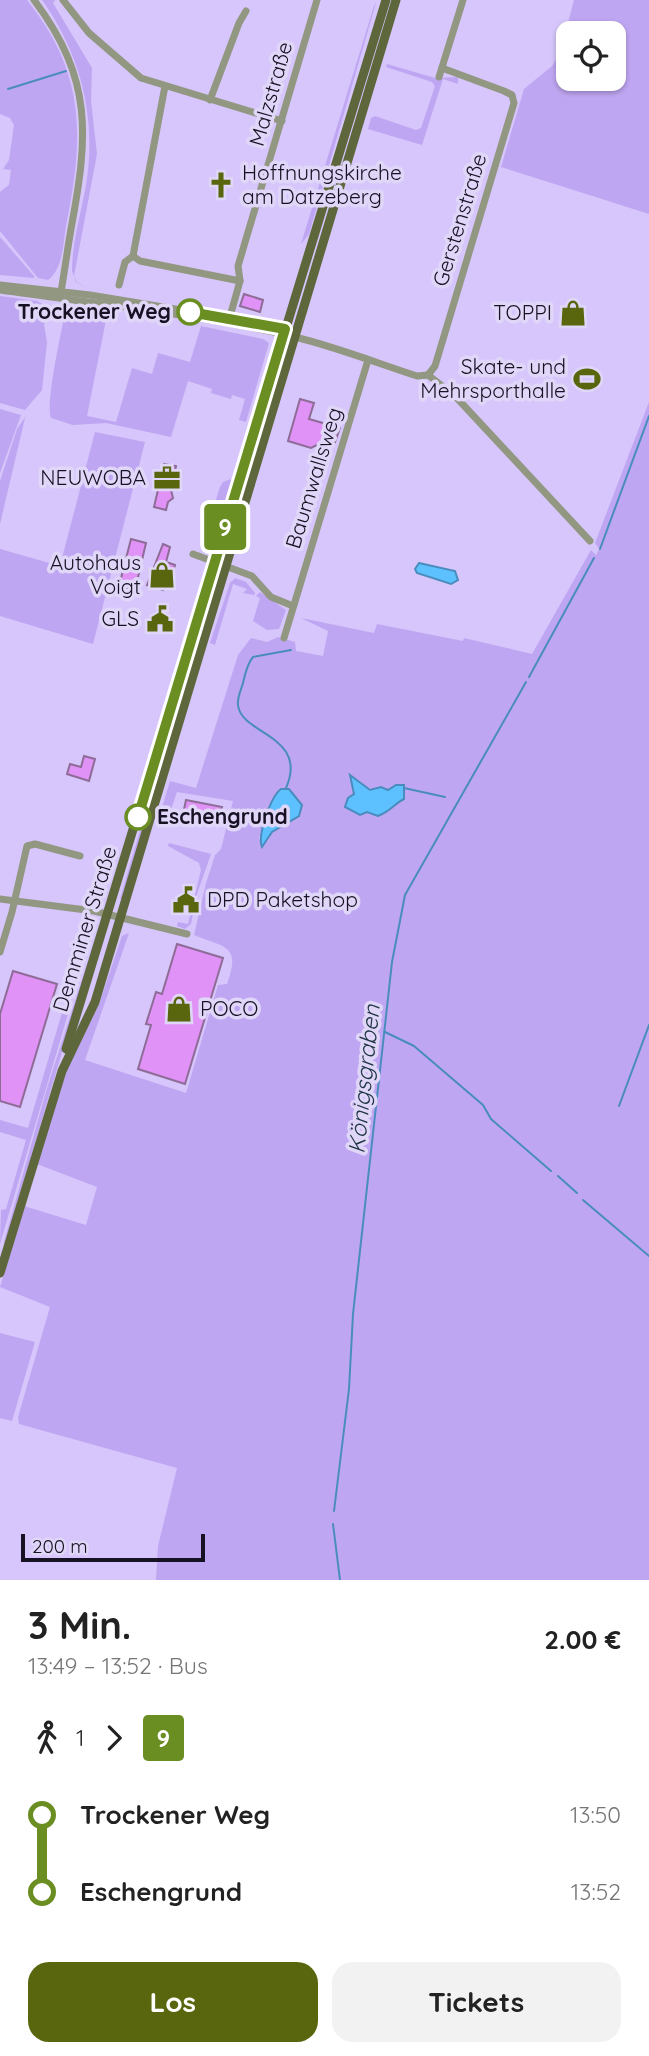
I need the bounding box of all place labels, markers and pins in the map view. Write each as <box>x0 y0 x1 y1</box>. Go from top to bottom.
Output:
place label: Hoffnungskirche am Datzeberg <box>242 159 402 209</box>
church icon: Hoffnungskirche am Datzeberg <box>206 170 236 200</box>
place label: Trockener Weg <box>17 298 171 324</box>
shop icon: TOPPI <box>558 298 588 328</box>
marker: Trockener Weg <box>177 299 203 325</box>
place label: TOPPI <box>493 299 552 325</box>
place label: Skate- und Mehrsporthalle <box>420 353 566 403</box>
sports icon: Skate- und Mehrsporthalle <box>572 364 602 394</box>
office icon: NEUWOBA <box>152 463 182 493</box>
place label: NEUWOBA <box>40 464 146 490</box>
place label: Autohaus Voigt <box>50 549 141 599</box>
shop icon: Autohaus Voigt <box>147 560 177 590</box>
public building icon: GLS <box>145 604 175 634</box>
place label: GLS <box>101 605 139 631</box>
place label: Eschengrund <box>157 803 288 829</box>
marker: Eschengrund <box>125 804 151 830</box>
public building icon: DPD Paketshop <box>171 885 201 915</box>
place label: DPD Paketshop <box>207 886 358 912</box>
shop icon: POCO <box>164 994 194 1024</box>
place label: POCO <box>200 995 258 1021</box>

